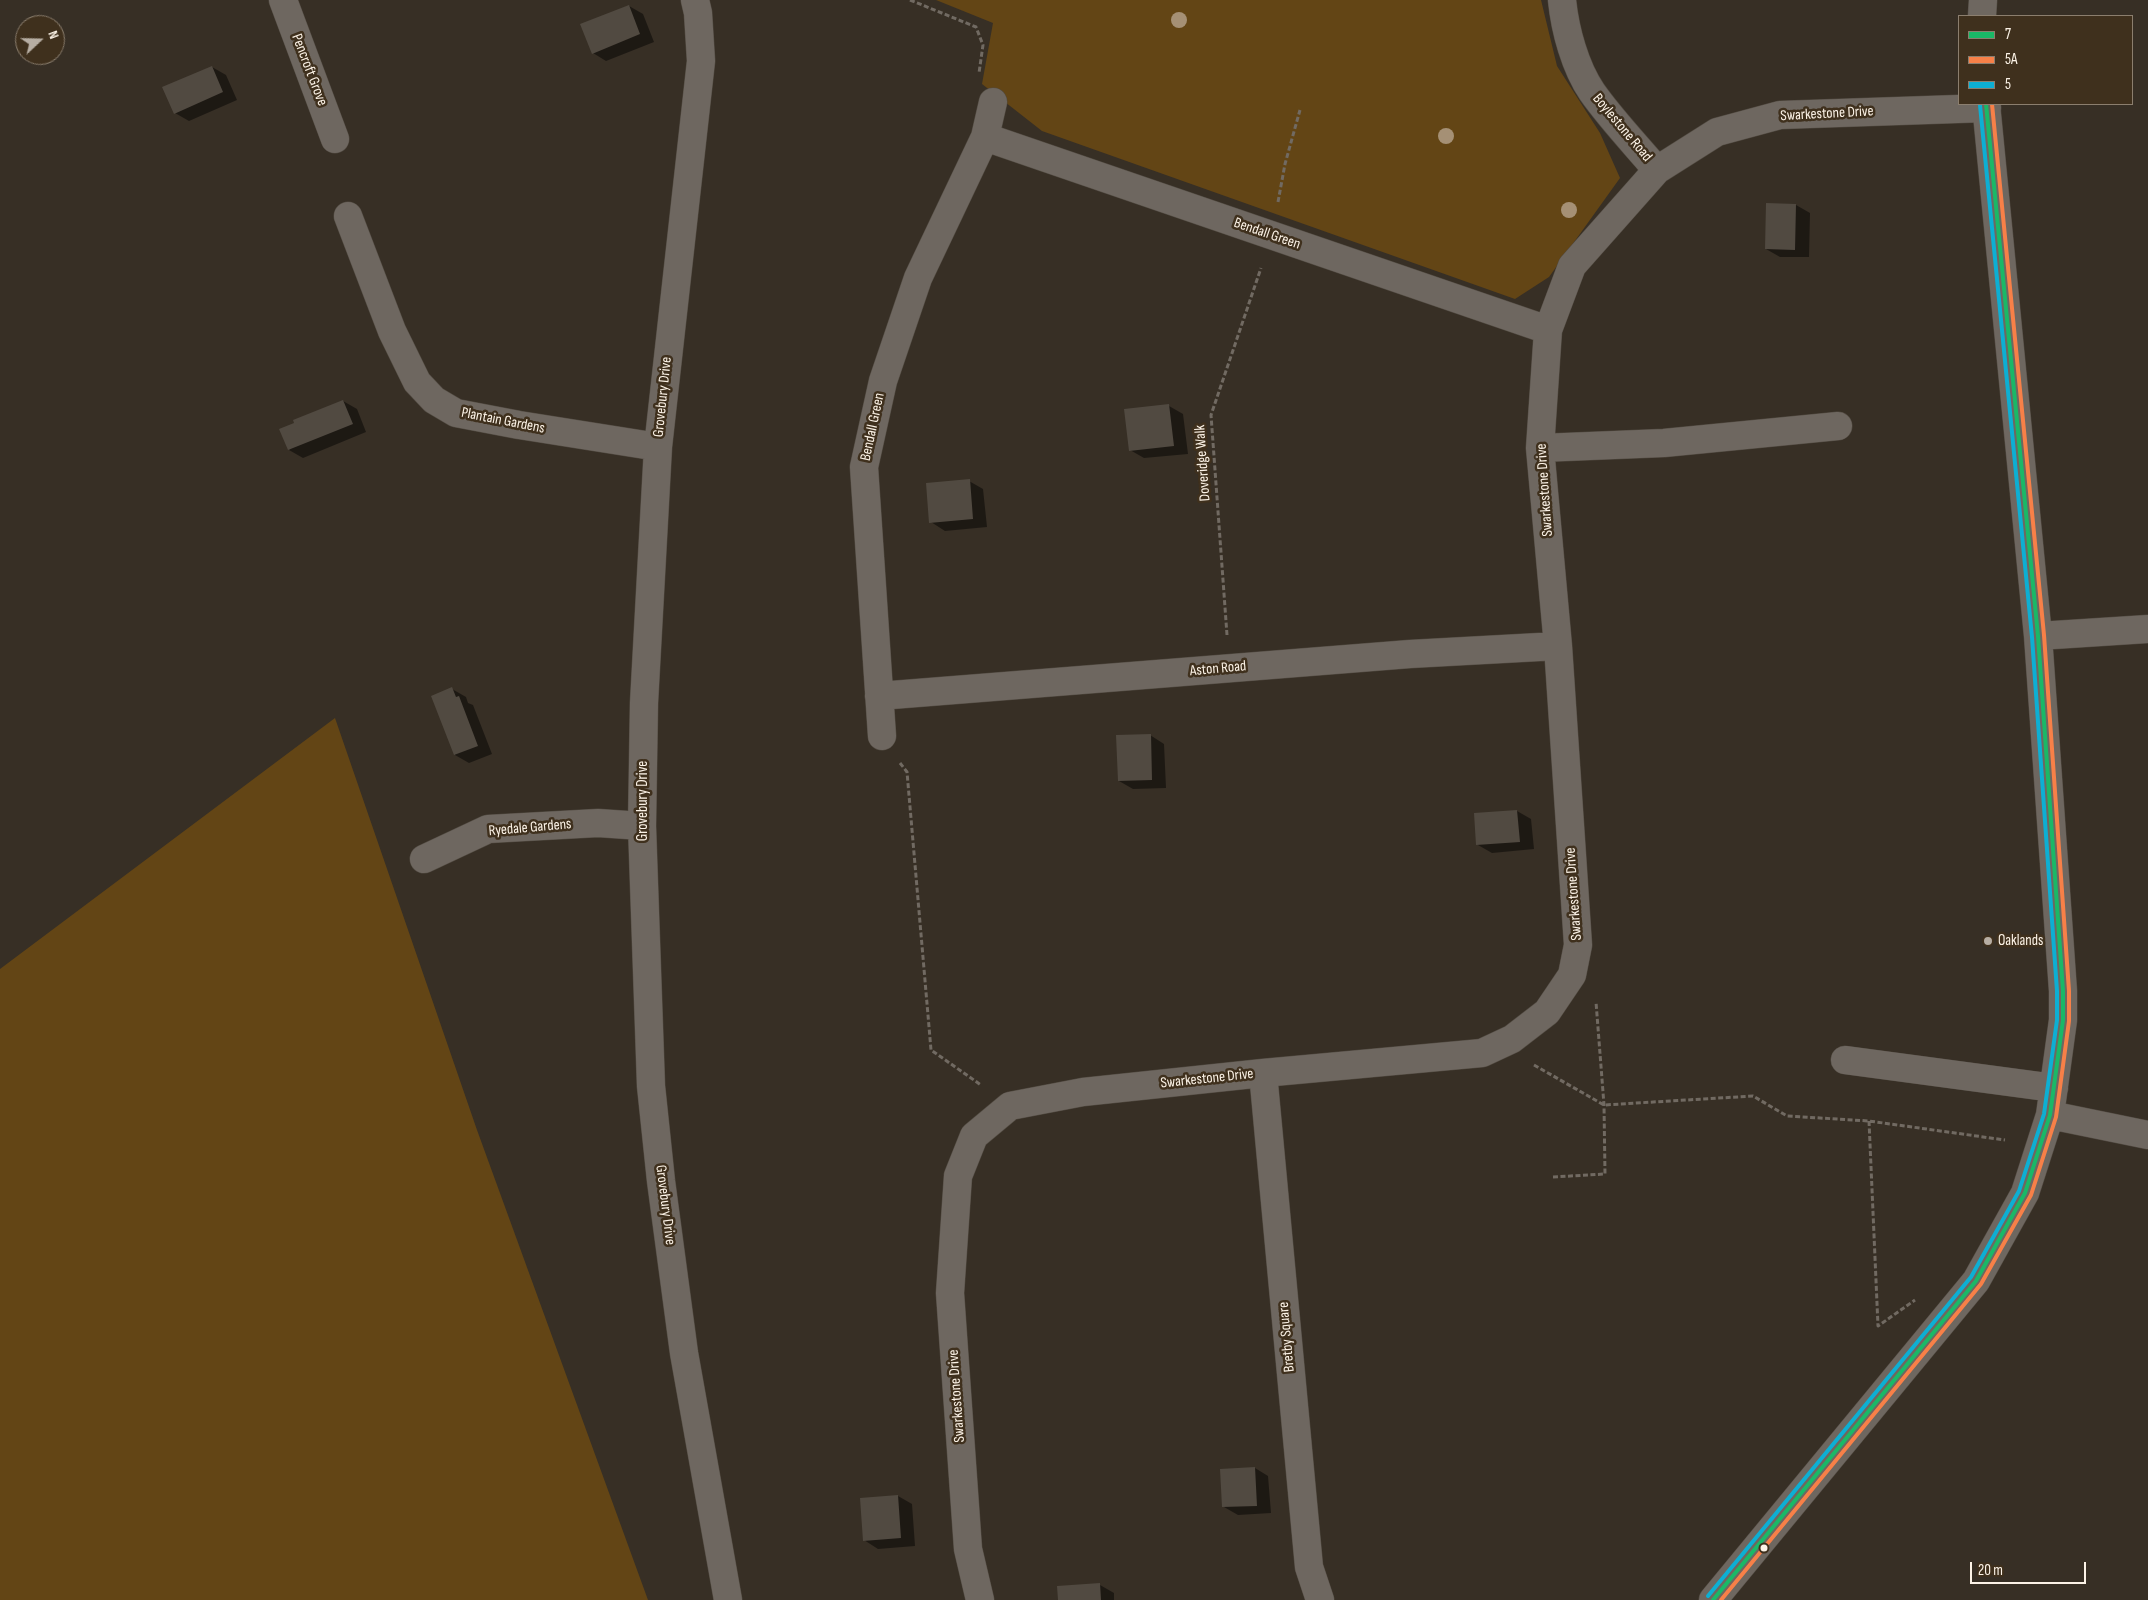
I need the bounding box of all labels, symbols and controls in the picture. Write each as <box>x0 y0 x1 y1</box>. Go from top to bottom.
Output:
north arrow <box>15 15 65 65</box>
legend <box>1958 15 2133 105</box>
text: 7 <box>2005 25 2011 44</box>
text: N <box>44 28 63 41</box>
street label: Pencroft Grove <box>287 31 331 109</box>
text: 5A <box>2005 50 2017 69</box>
text: 5 <box>2005 75 2011 94</box>
street label: Boylestone Road <box>1588 90 1656 166</box>
street label: Swarkestone Drive <box>1780 103 1874 125</box>
street label: Bendall Green <box>1231 214 1303 254</box>
street label: Grovebury Drive <box>650 356 676 438</box>
street label: Bendall Green <box>857 391 889 463</box>
street label: Plantain Gardens <box>460 404 546 438</box>
street label: Doveridge Walk <box>1191 424 1215 502</box>
street label: Swarkestone Drive <box>1533 443 1557 537</box>
street label: Aston Road <box>1189 658 1247 680</box>
street label: Grovebury Drive <box>634 761 652 841</box>
street label: Ryedale Gardens <box>488 815 572 841</box>
street label: Swarkestone Drive <box>1562 847 1586 941</box>
place label: Oaklands <box>1998 932 2043 950</box>
marker: Oaklands <box>1982 935 1994 947</box>
street label: Swarkestone Drive <box>1160 1065 1254 1093</box>
street label: Grovebury Drive <box>651 1164 679 1246</box>
street label: Bretby Square <box>1275 1301 1299 1373</box>
street label: Swarkestone Drive <box>945 1349 969 1443</box>
unlabelled marker <box>1759 1543 1769 1553</box>
scale bar <box>1973 1552 2089 1584</box>
text: 20 m <box>1978 1561 2003 1580</box>

